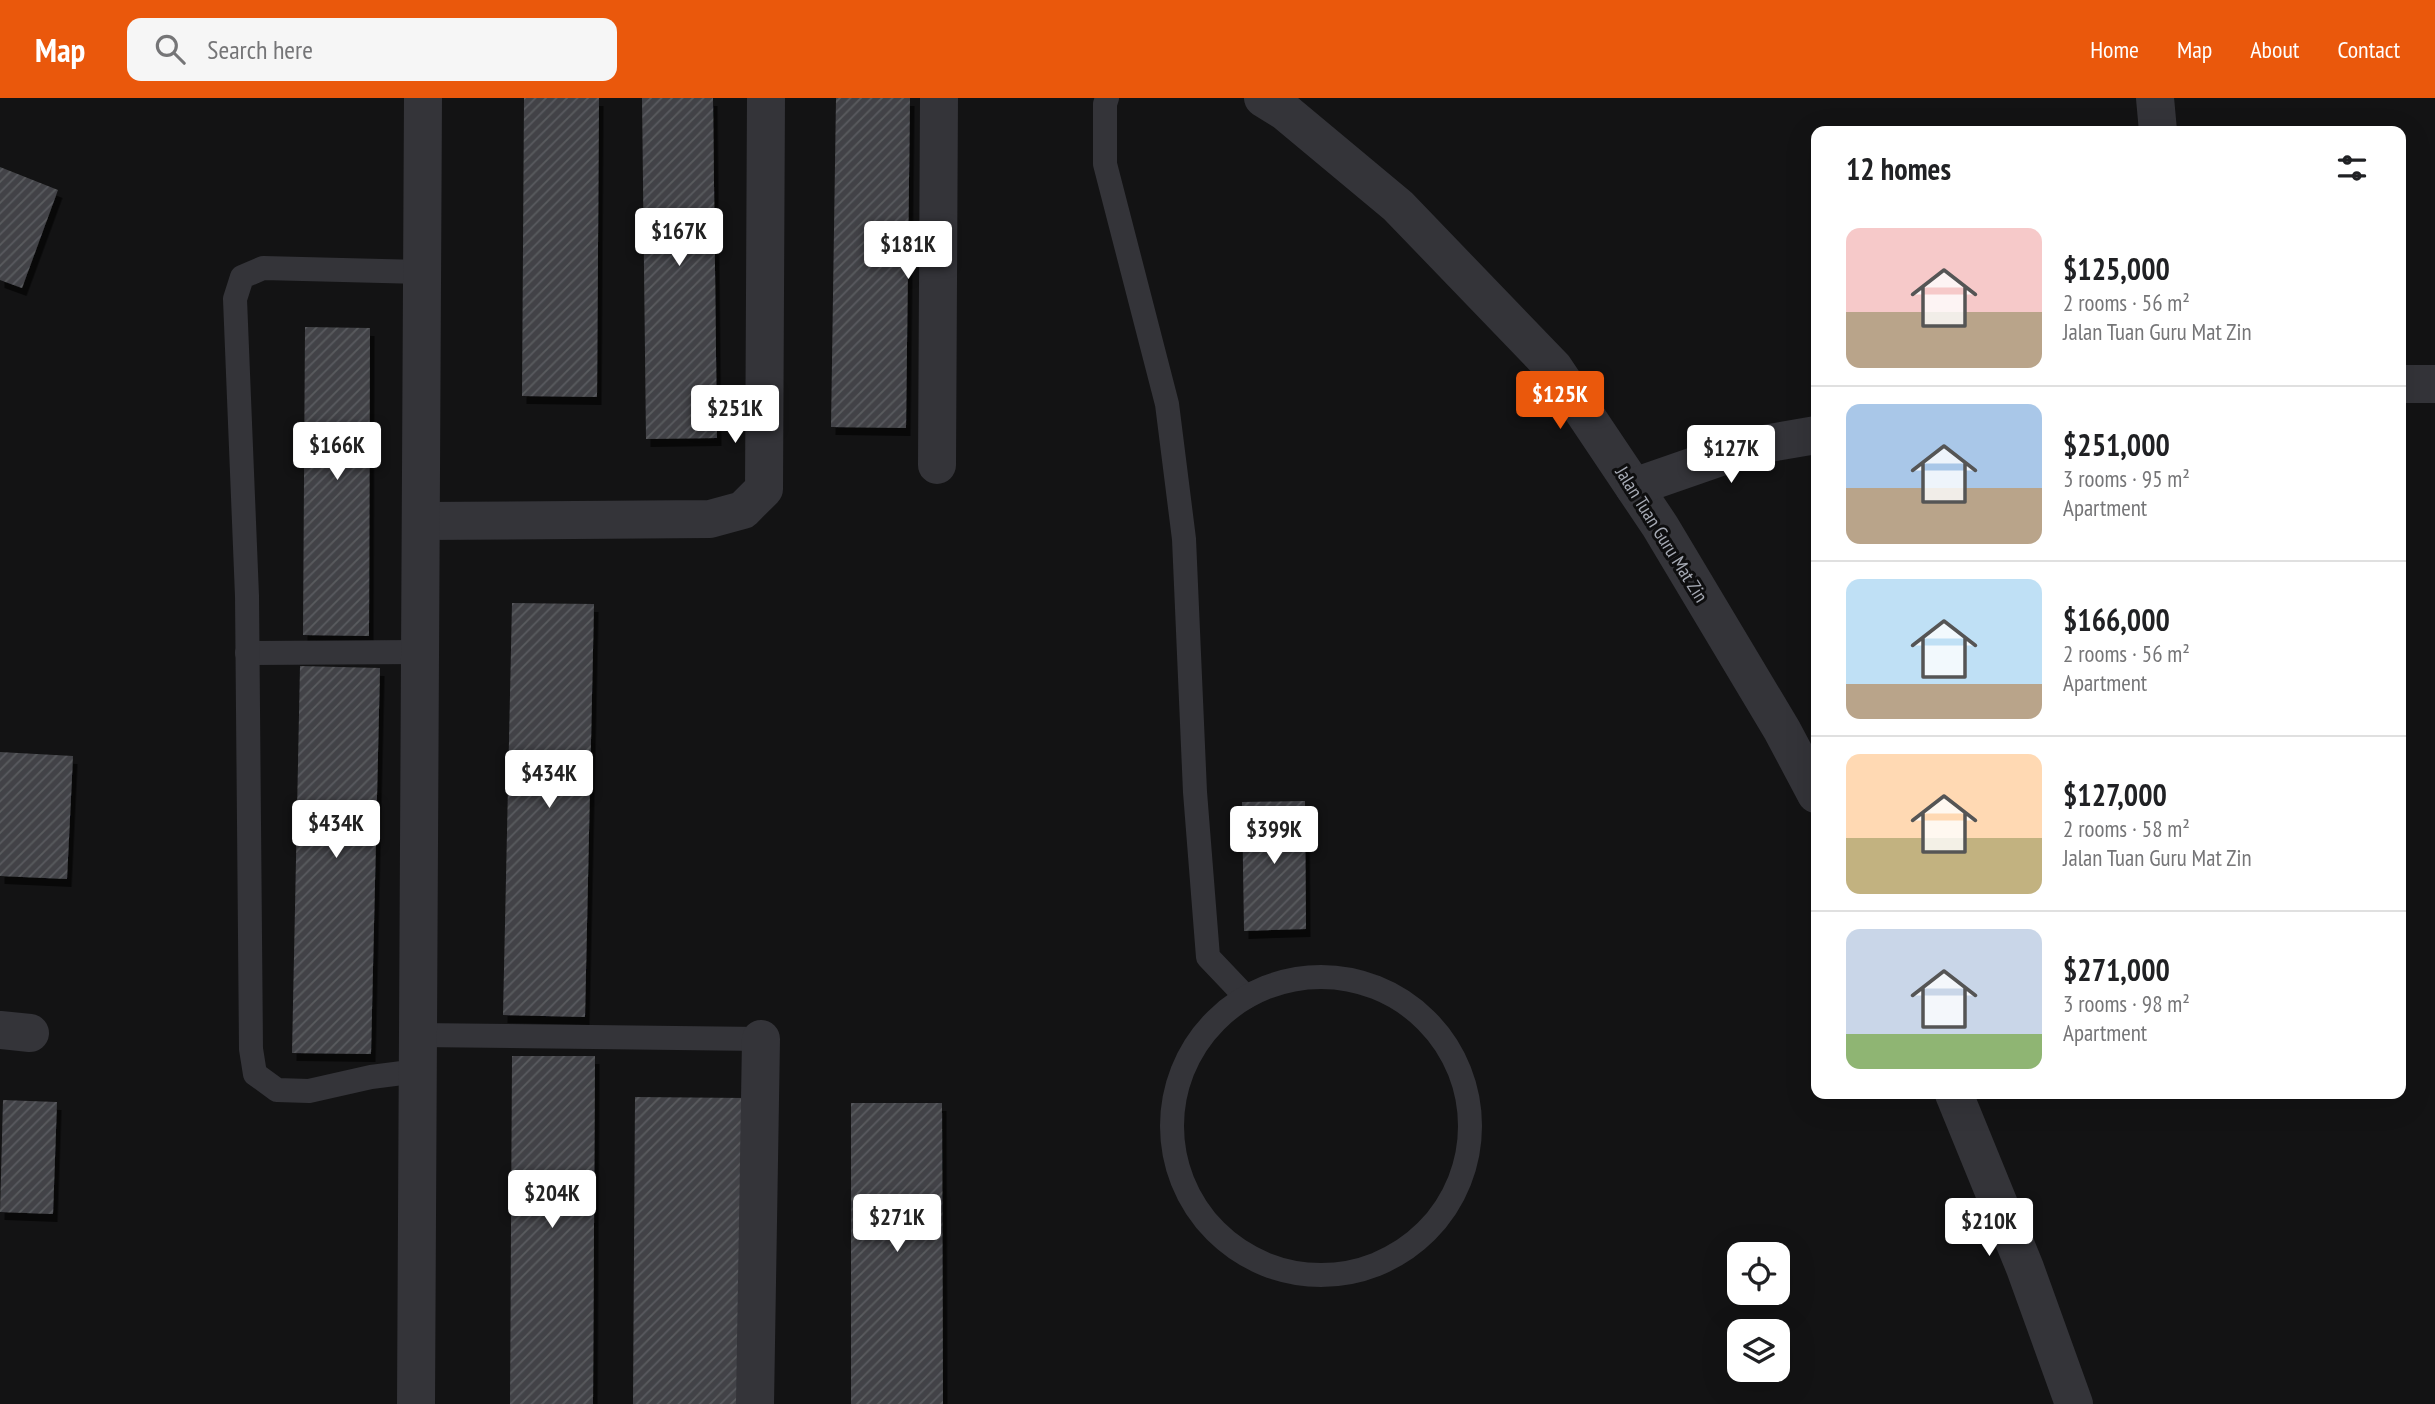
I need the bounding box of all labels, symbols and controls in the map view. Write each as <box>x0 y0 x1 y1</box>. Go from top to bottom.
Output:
search box <box>127 18 617 81</box>
text: Map <box>35 28 85 71</box>
icon: search <box>151 30 189 68</box>
text: Search here <box>207 33 313 66</box>
text: Home <box>2090 34 2139 65</box>
text: Map <box>2177 34 2212 65</box>
text: About <box>2250 34 2299 65</box>
text: Contact <box>2337 34 2400 65</box>
text: 12 homes <box>1846 149 1951 188</box>
icon: filters <box>2333 149 2371 187</box>
pin: $167K <box>630 208 728 268</box>
text: $167K <box>651 216 707 245</box>
pin: $181K <box>859 222 957 281</box>
text: $181K <box>880 229 936 258</box>
text: $125,000 <box>2063 249 2170 288</box>
icon: home <box>1902 256 1986 340</box>
text: 2 rooms · 56 m² <box>2063 288 2190 317</box>
text: Jalan Tuan Guru Mat Zin <box>2063 317 2252 346</box>
pin: $125K <box>1511 372 1609 431</box>
text: $125K <box>1532 379 1588 408</box>
pin: $251K <box>686 386 784 445</box>
text: $251K <box>707 393 763 422</box>
pin: $166K <box>288 422 386 482</box>
text: $251,000 <box>2063 425 2170 464</box>
pin: $127K <box>1682 426 1780 485</box>
text: $166K <box>309 430 365 459</box>
icon: home <box>1902 432 1986 516</box>
text: $127K <box>1703 433 1759 462</box>
street label: Jalan Tuan Guru Mat Zin <box>1610 461 1713 606</box>
text: 3 rooms · 95 m² <box>2063 464 2190 493</box>
text: Apartment <box>2063 493 2147 522</box>
text: $166,000 <box>2063 600 2170 639</box>
icon: home <box>1902 607 1986 691</box>
text: 2 rooms · 56 m² <box>2063 639 2190 668</box>
text: Apartment <box>2063 668 2147 697</box>
pin: $434K <box>500 750 598 810</box>
text: $434K <box>521 758 577 787</box>
text: $127,000 <box>2063 775 2167 814</box>
icon: home <box>1902 782 1986 866</box>
pin: $434K <box>287 800 385 860</box>
pin: $399K <box>1225 806 1323 866</box>
text: $434K <box>308 808 364 837</box>
text: $399K <box>1246 814 1302 843</box>
text: 2 rooms · 58 m² <box>2063 814 2190 843</box>
text: Jalan Tuan Guru Mat Zin <box>2063 843 2252 872</box>
text: $271,000 <box>2063 950 2170 989</box>
icon: home <box>1902 957 1986 1041</box>
text: 3 rooms · 98 m² <box>2063 989 2190 1018</box>
text: Apartment <box>2063 1018 2147 1047</box>
pin: $204K <box>503 1170 601 1230</box>
text: $204K <box>524 1178 580 1207</box>
pin: $271K <box>848 1194 946 1254</box>
pin: $210K <box>1940 1198 2038 1258</box>
text: $271K <box>869 1202 925 1231</box>
text: $210K <box>1961 1206 2017 1235</box>
map controls <box>1727 1242 1790 1382</box>
button: locate <box>1727 1242 1790 1305</box>
button: layers <box>1727 1319 1790 1382</box>

